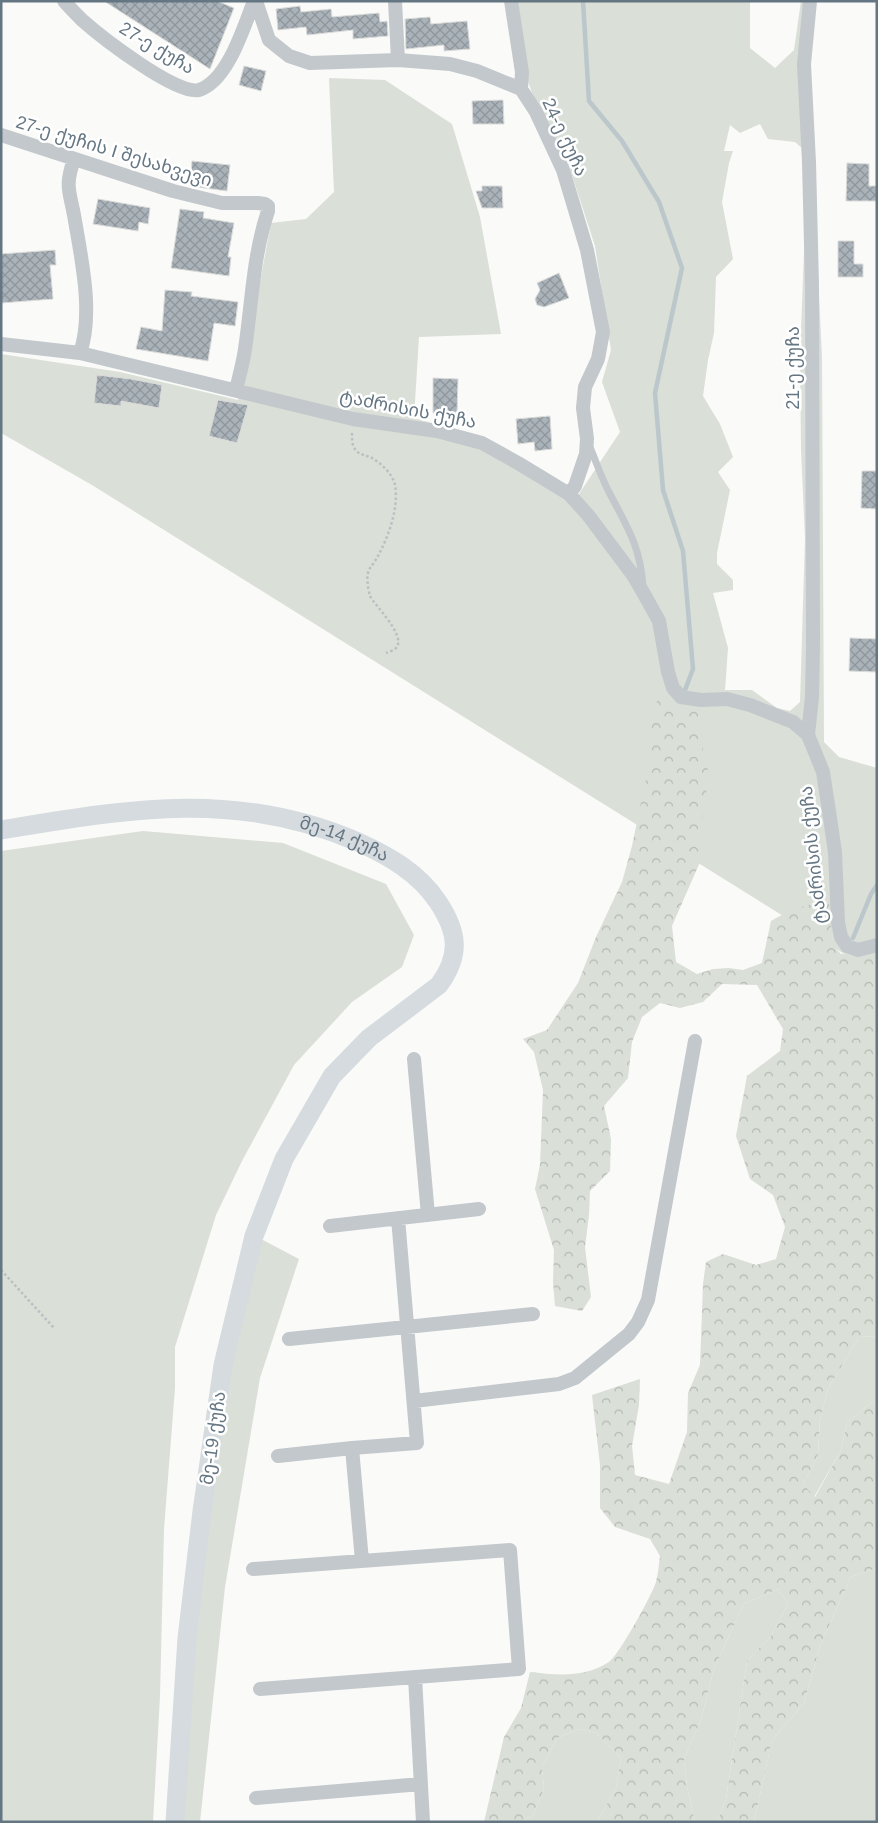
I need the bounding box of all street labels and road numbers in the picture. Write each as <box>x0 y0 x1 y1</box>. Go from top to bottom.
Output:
street label: 27-ე ქუჩა <box>115 18 198 79</box>
street label: 24-ე ქუჩა <box>537 95 592 180</box>
street label: 27-ე ქუჩის I შესახვევი <box>13 112 214 191</box>
street label: 21-ე ქუჩა <box>783 326 804 410</box>
street label: ტაძრისის ქუჩა <box>338 386 478 433</box>
street label: ტაძრისის ქუჩა <box>796 785 831 925</box>
street label: მე-14 ქუჩა <box>297 812 392 866</box>
street label: მე-19 ქუჩა <box>197 1390 230 1486</box>

